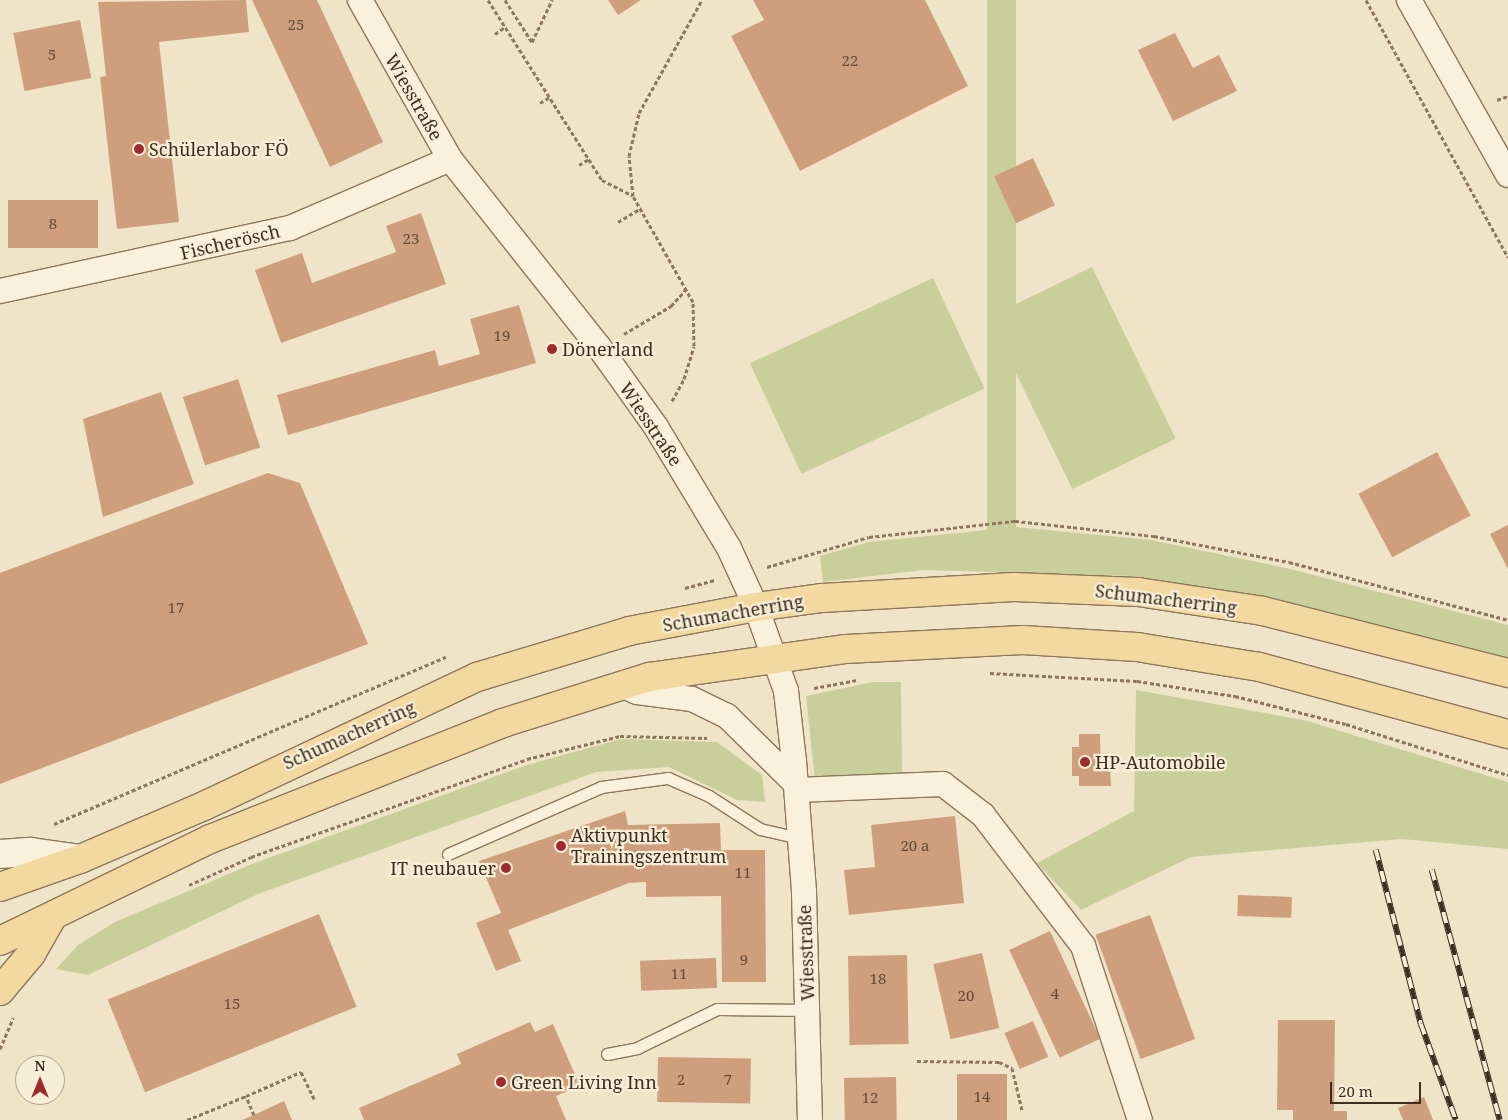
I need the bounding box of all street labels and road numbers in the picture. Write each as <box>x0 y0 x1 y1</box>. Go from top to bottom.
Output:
street label: Wiesstraße <box>381 50 447 144</box>
street label: Fischerösch <box>178 220 282 264</box>
street label: Wiesstraße <box>615 378 687 470</box>
street label: Schumacherring <box>1094 580 1238 618</box>
street label: Schumacherring <box>661 590 805 636</box>
street label: Schumacherring <box>279 696 419 774</box>
street label: Wiesstraße <box>794 904 818 1002</box>

